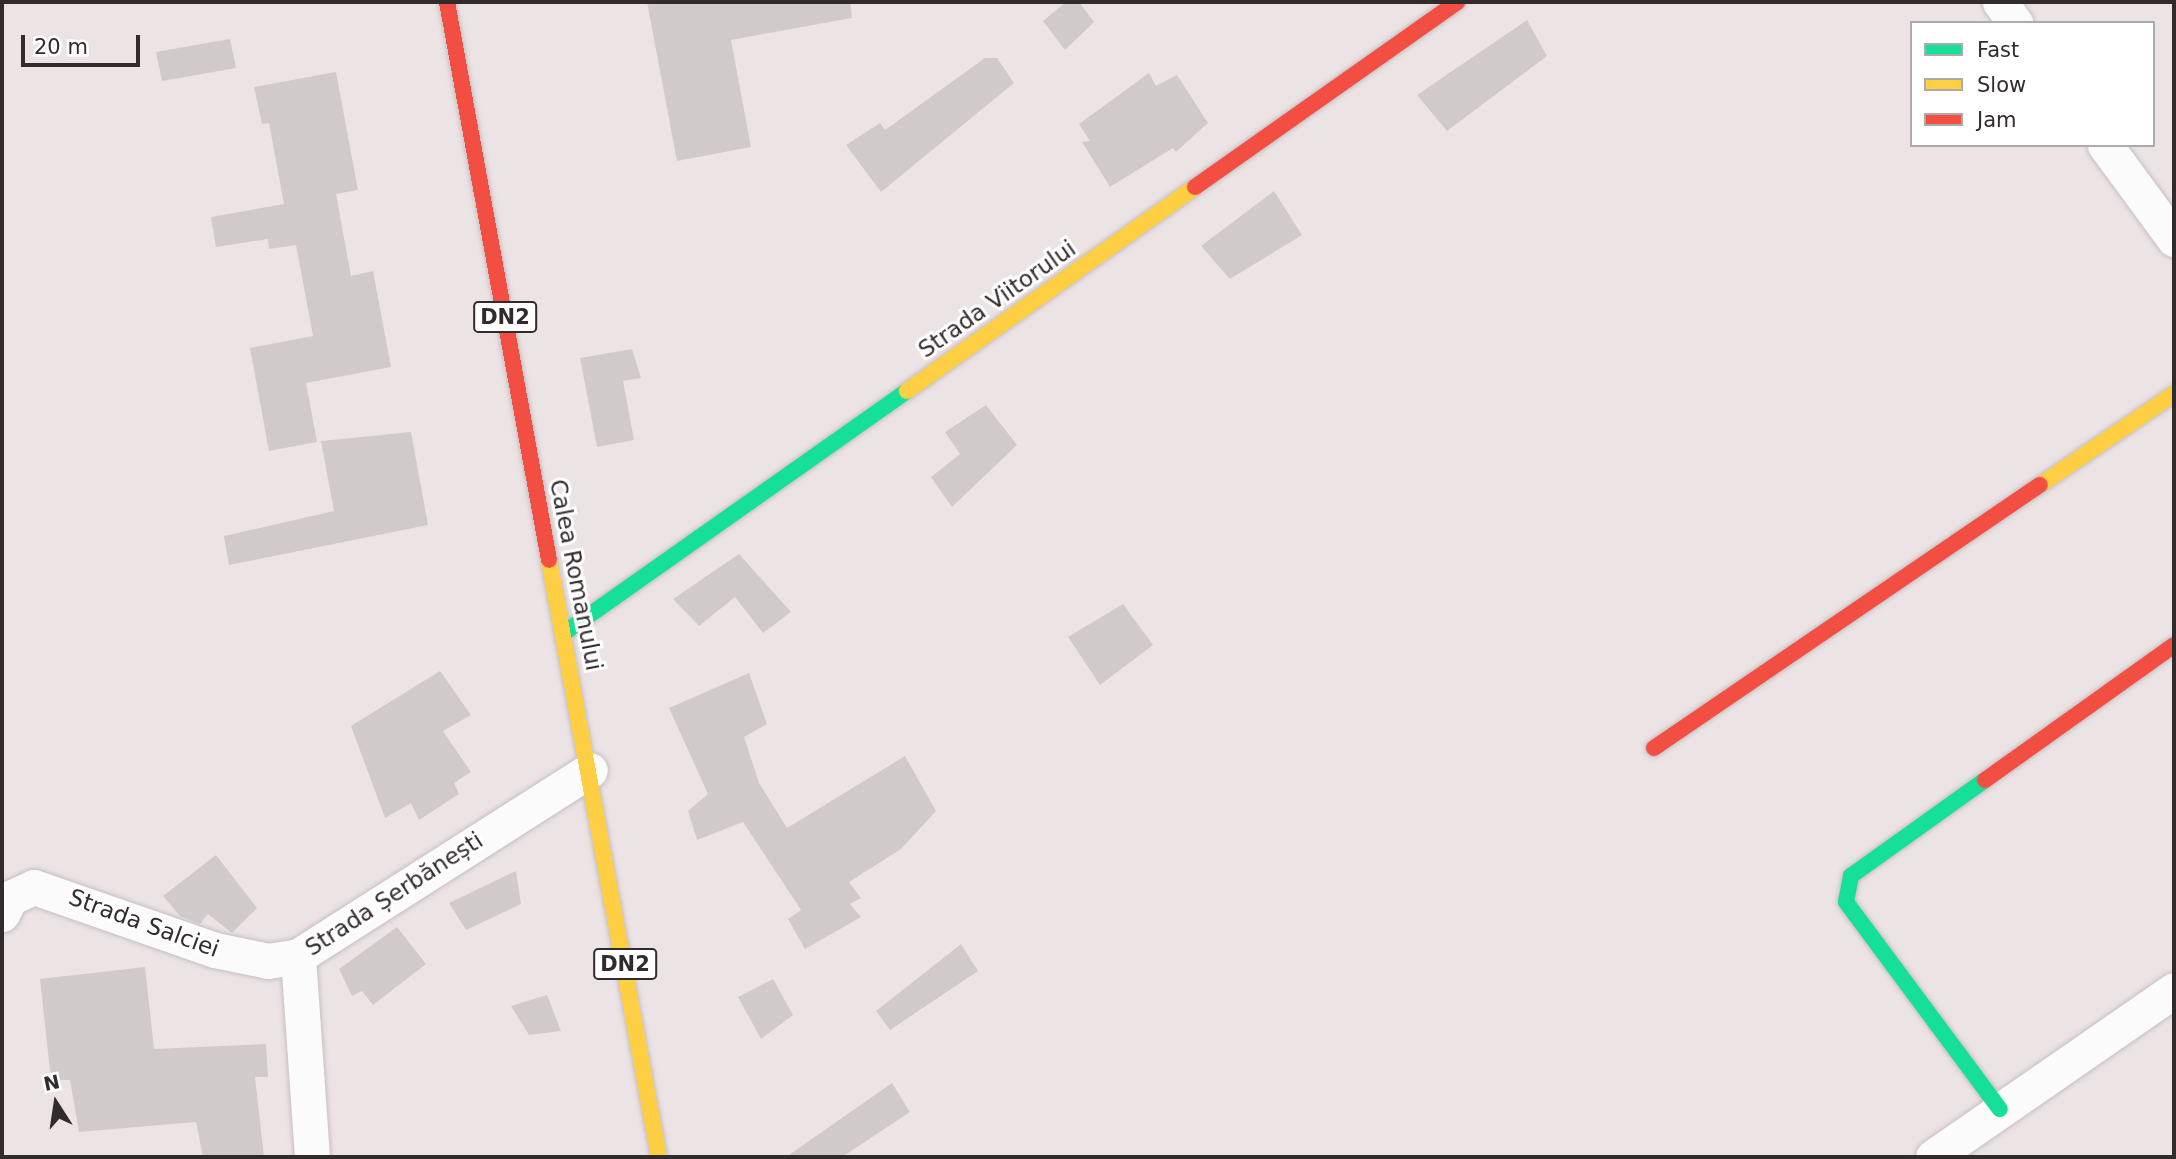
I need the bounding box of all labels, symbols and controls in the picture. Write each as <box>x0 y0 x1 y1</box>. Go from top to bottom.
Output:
scale bar <box>24 21 144 65</box>
legend <box>1910 21 2155 147</box>
text: 20 m <box>34 35 88 59</box>
text: Fast <box>1977 38 2019 62</box>
text: Slow <box>1977 73 2026 97</box>
text: Jam <box>1977 108 2017 132</box>
street label: Strada Viitorului <box>913 234 1081 364</box>
road number: DN2 <box>472 300 538 334</box>
street label: Calea Romanului <box>544 477 608 673</box>
street label: Strada Șerbănești <box>300 826 488 962</box>
street label: Strada Salciei <box>65 883 223 963</box>
road number: DN2 <box>592 946 658 982</box>
north arrow <box>21 1068 91 1138</box>
text: N <box>42 1070 62 1095</box>

